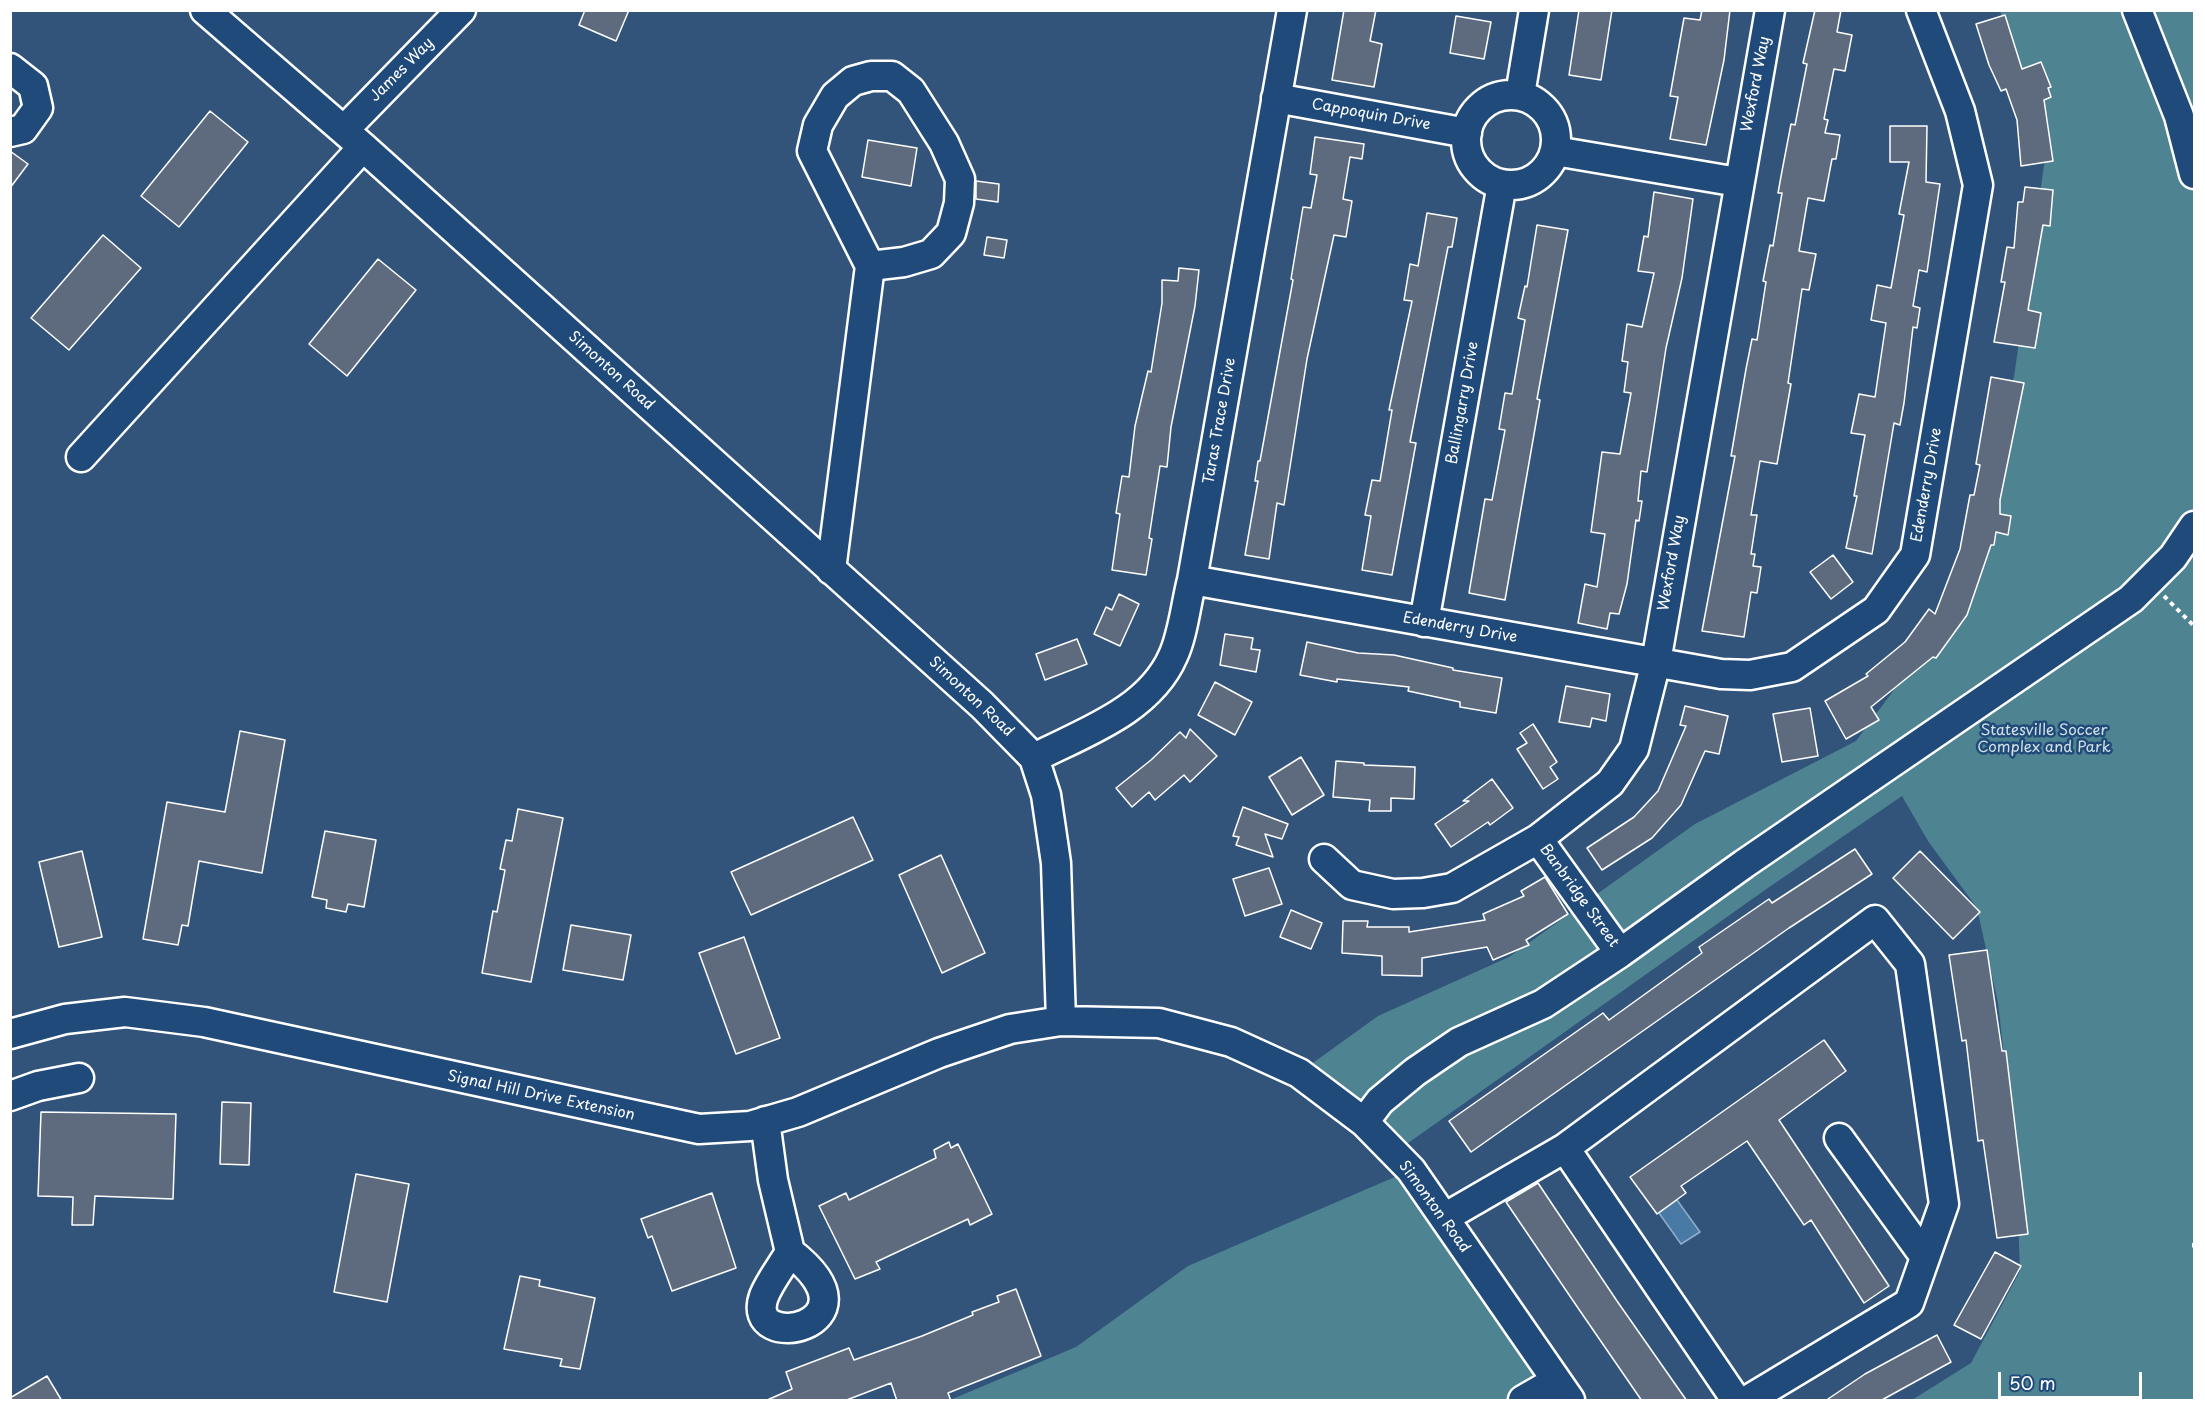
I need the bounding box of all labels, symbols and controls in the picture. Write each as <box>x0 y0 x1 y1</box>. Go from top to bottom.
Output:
street label: James Way <box>366 34 438 106</box>
street label: Wexford Way <box>1738 35 1774 133</box>
street label: Cappoquin Drive <box>1310 96 1432 134</box>
street label: Simonton Road <box>564 328 658 414</box>
street label: Ballingarry Drive <box>1443 340 1483 466</box>
street label: Taras Trace Drive <box>1200 356 1240 486</box>
street label: Edenderry Drive <box>1908 426 1946 544</box>
street label: Wexford Way <box>1655 514 1689 612</box>
street label: Edenderry Drive <box>1401 609 1519 647</box>
street label: Simonton Road <box>925 653 1017 741</box>
park label: Statesville Soccer Complex and Park <box>1977 722 2111 757</box>
street label: Banbridge Street <box>1536 841 1622 951</box>
street label: Signal Hill Drive Extension <box>446 1067 636 1125</box>
street label: Simonton Road <box>1395 1158 1473 1256</box>
scale bar <box>2001 1360 2145 1398</box>
text: 50 m <box>2009 1369 2056 1396</box>

